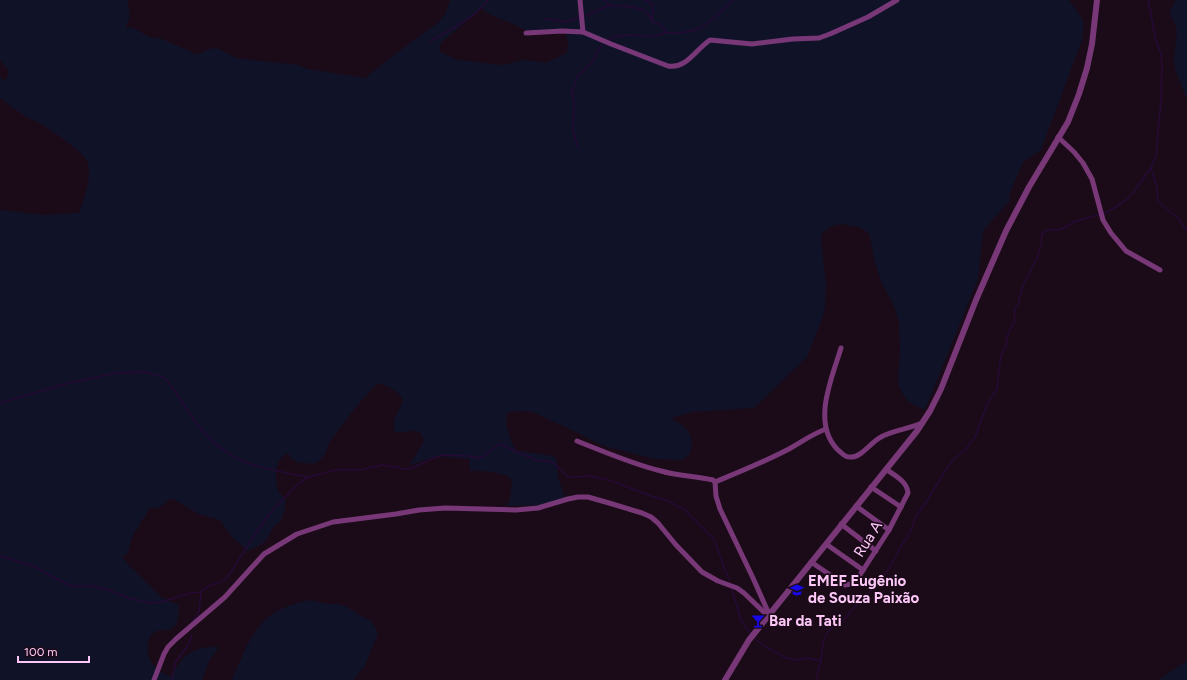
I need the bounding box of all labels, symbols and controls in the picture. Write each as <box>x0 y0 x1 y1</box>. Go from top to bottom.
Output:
street label: Rua A <box>850 518 886 560</box>
place label: EMEF Eugênio de Souza Paixão <box>808 572 919 607</box>
school or university icon: EMEF Eugênio de Souza Paixão <box>789 582 805 598</box>
place label: Bar da Tati <box>769 612 842 630</box>
bar icon: Bar da Tati <box>750 613 766 629</box>
scale bar <box>18 638 89 664</box>
text: 100 m <box>24 645 58 659</box>

